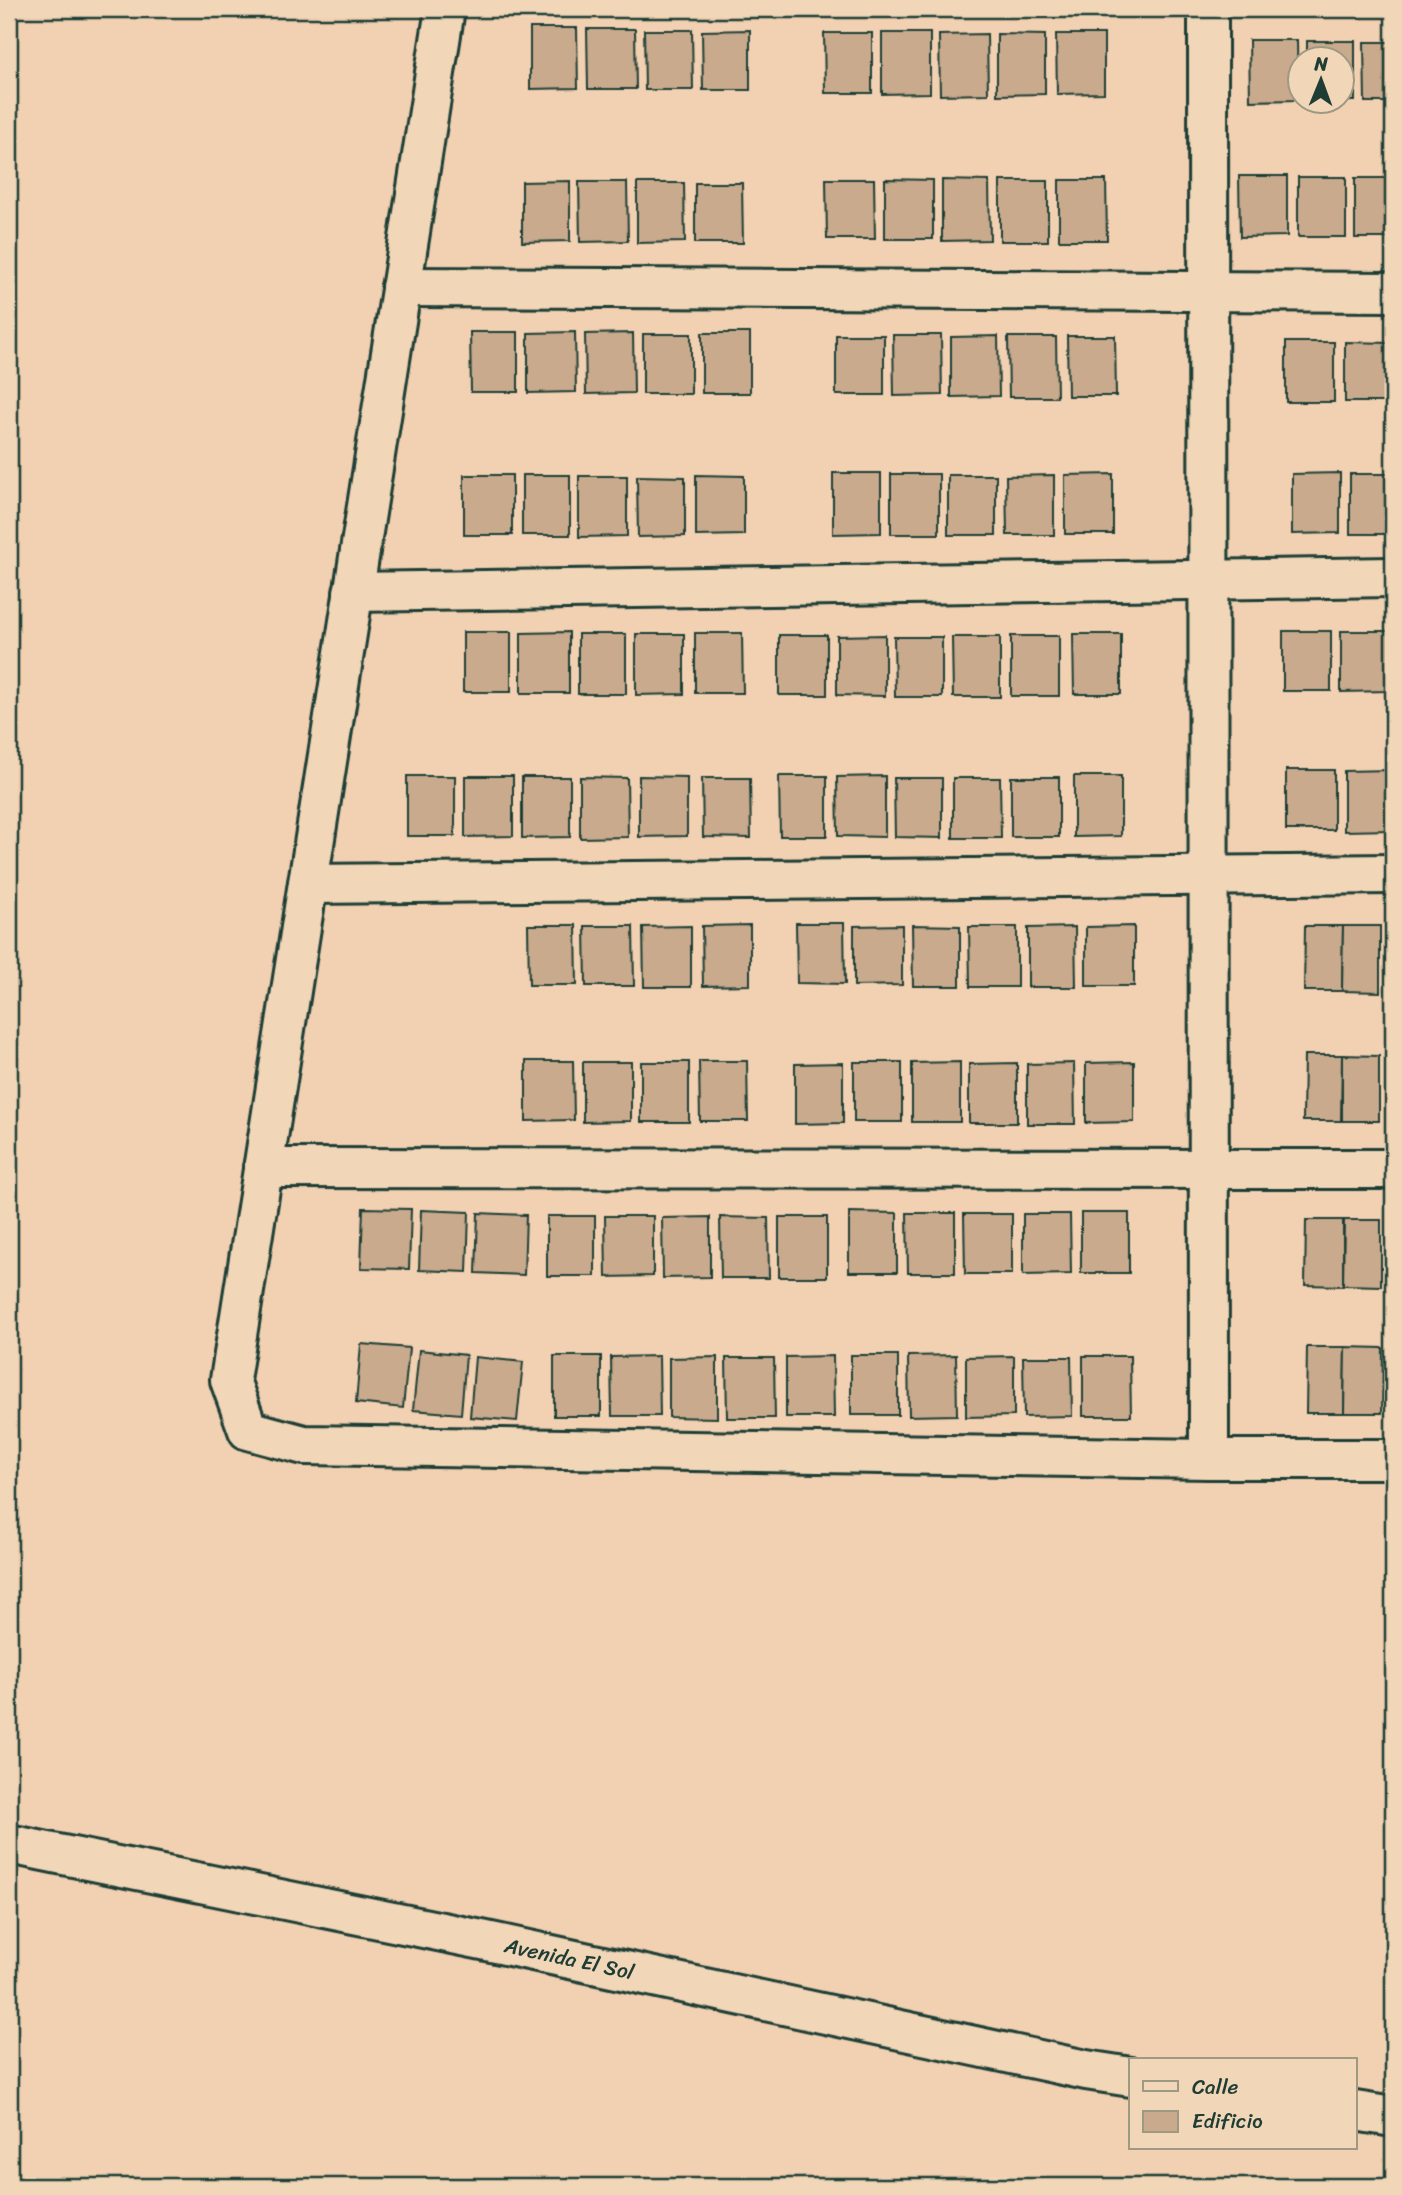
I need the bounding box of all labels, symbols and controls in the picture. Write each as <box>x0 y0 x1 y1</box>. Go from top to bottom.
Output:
north arrow <box>1286 46 1356 116</box>
text: N <box>1313 47 1329 80</box>
street label: Avenida El Sol <box>500 1926 639 1991</box>
legend <box>1129 2058 1356 2150</box>
text: Calle <box>1192 2068 1239 2106</box>
text: Edificio <box>1192 2102 1263 2140</box>

